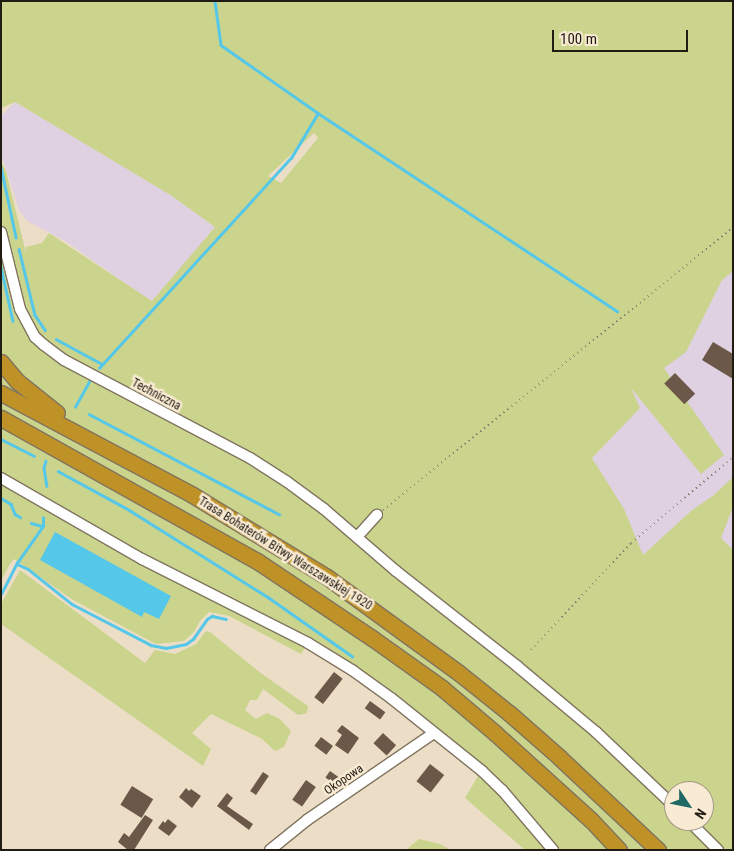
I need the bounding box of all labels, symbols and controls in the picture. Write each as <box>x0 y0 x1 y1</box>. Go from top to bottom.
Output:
scale bar <box>554 20 690 52</box>
text: 100 m <box>560 30 597 48</box>
street label: Techniczna <box>129 376 183 414</box>
street label: Trasa Bohaterów Bitwy Warszawskiej 1920 <box>196 494 374 614</box>
street label: Okopowa <box>322 762 366 798</box>
north arrow <box>664 781 714 831</box>
text: N <box>692 806 710 822</box>

